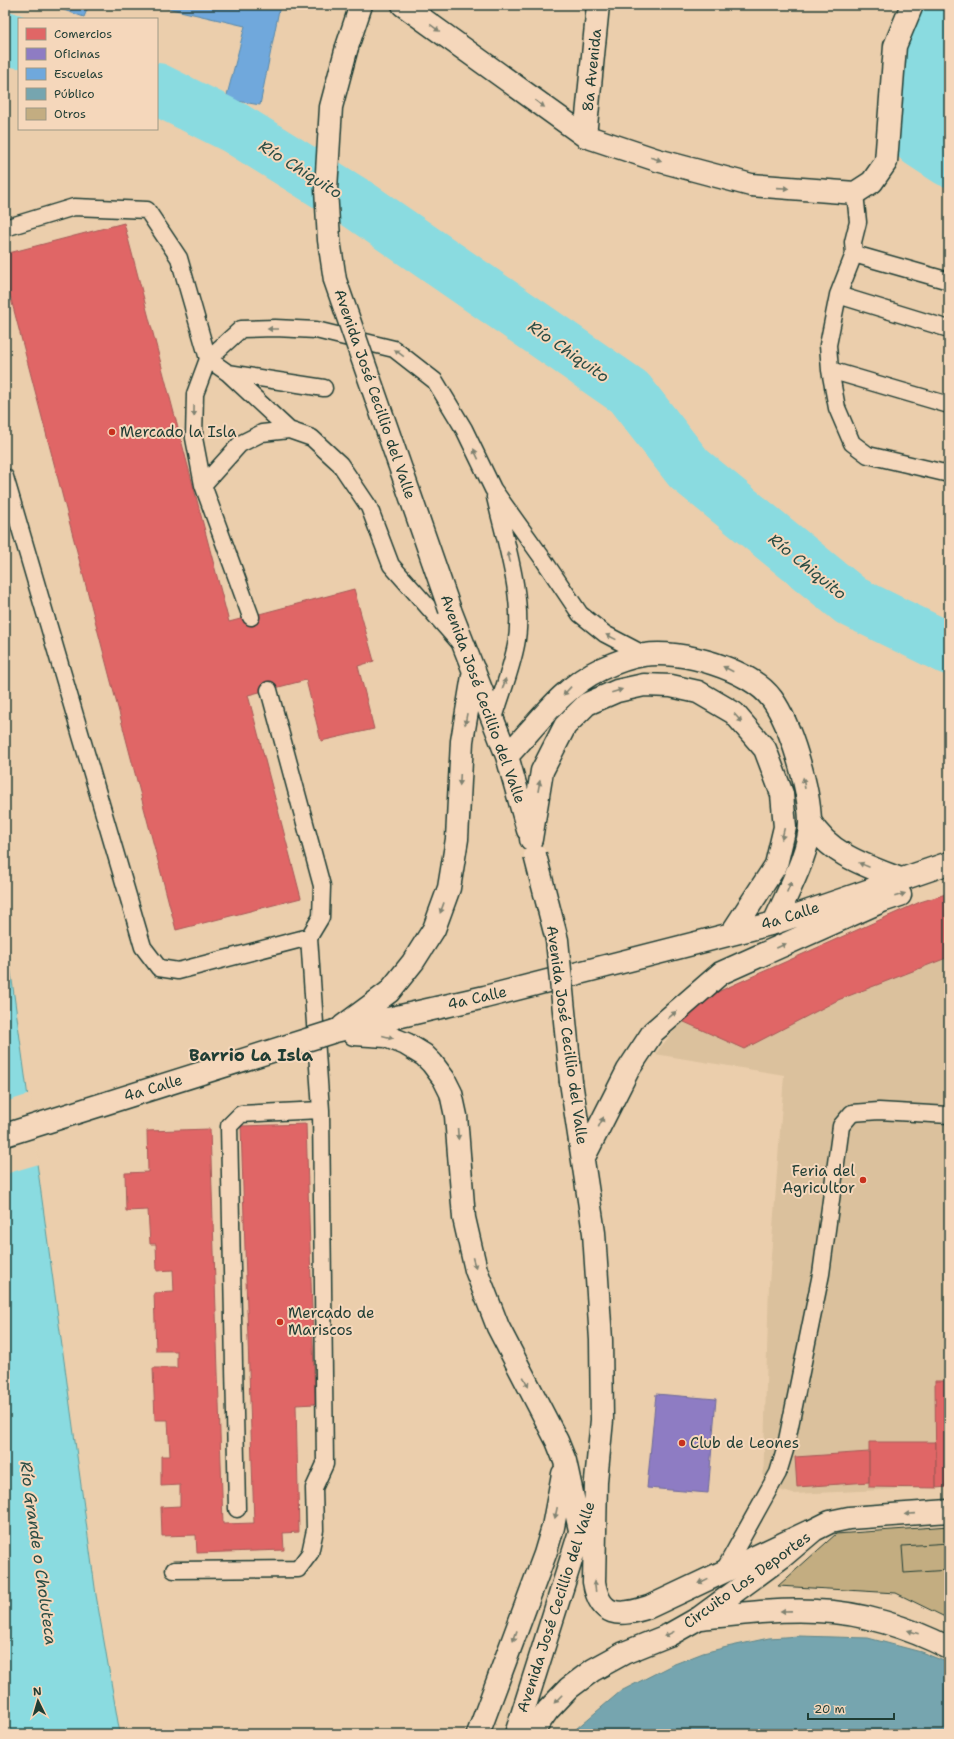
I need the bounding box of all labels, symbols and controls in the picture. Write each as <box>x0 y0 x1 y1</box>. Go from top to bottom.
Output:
legend <box>18 18 158 130</box>
one-way arrow <box>429 24 440 32</box>
text: Comercios <box>54 26 112 42</box>
street label: 8a Avenida <box>578 27 606 112</box>
text: Oficinas <box>54 46 100 62</box>
text: Escuelas <box>54 66 103 82</box>
text: Público <box>54 86 95 102</box>
one-way arrow <box>535 99 546 108</box>
text: Otros <box>54 106 86 122</box>
water label: Río Chiquito <box>255 136 347 203</box>
one-way arrow <box>650 156 662 162</box>
one-way arrow <box>776 184 789 191</box>
street label: Avenida José Cecillio del Valle <box>330 286 420 502</box>
water label: Río Chiquito <box>524 316 614 387</box>
one-way arrow <box>266 326 279 332</box>
one-way arrow <box>394 349 404 357</box>
one-way arrow <box>191 405 197 418</box>
place label: Mercado la Isla <box>120 422 237 442</box>
marker: Mercado la Isla <box>107 427 117 437</box>
one-way arrow <box>473 448 479 460</box>
water label: Río Chiquito <box>764 529 851 604</box>
one-way arrow <box>506 551 512 563</box>
street label: Avenida José Cecillio del Valle <box>436 592 530 806</box>
one-way arrow <box>605 634 616 640</box>
one-way arrow <box>722 666 734 672</box>
one-way arrow <box>501 678 507 690</box>
one-way arrow <box>562 686 572 696</box>
one-way arrow <box>612 688 624 694</box>
one-way arrow <box>463 713 469 725</box>
one-way arrow <box>733 713 743 723</box>
one-way arrow <box>457 774 464 786</box>
one-way arrow <box>800 777 806 789</box>
one-way arrow <box>537 780 543 793</box>
one-way arrow <box>779 828 785 841</box>
one-way arrow <box>857 861 869 867</box>
one-way arrow <box>787 881 793 893</box>
one-way arrow <box>895 892 907 898</box>
street label: 4a Calle <box>758 897 822 935</box>
one-way arrow <box>438 902 444 914</box>
street label: Avenida José Cecillio del Valle <box>542 924 592 1146</box>
one-way arrow <box>775 943 786 949</box>
street label: 4a Calle <box>445 981 509 1015</box>
one-way arrow <box>668 1011 677 1020</box>
one-way arrow <box>381 1035 394 1041</box>
district label: Barrio La Isla <box>189 1044 313 1066</box>
street label: 4a Calle <box>121 1070 185 1106</box>
one-way arrow <box>598 1117 605 1128</box>
one-way arrow <box>454 1128 461 1140</box>
place label: Feria del Agricultor <box>782 1161 855 1198</box>
marker: Feria del Agricultor <box>858 1175 868 1185</box>
one-way arrow <box>471 1257 477 1269</box>
place label: Mercado de Mariscos <box>288 1303 375 1340</box>
marker: Mercado de Mariscos <box>275 1317 285 1327</box>
one-way arrow <box>523 1376 530 1388</box>
place label: Club de Leones <box>690 1433 799 1453</box>
marker: Club de Leones <box>677 1438 687 1448</box>
water label: Río Grande o Choluteca <box>15 1460 62 1646</box>
street label: Avenida José Cecillio del Valle <box>512 1499 600 1715</box>
one-way arrow <box>553 1507 559 1519</box>
one-way arrow <box>904 1510 916 1517</box>
street label: Circuito Los Deportes <box>679 1527 815 1633</box>
one-way arrow <box>697 1578 709 1584</box>
one-way arrow <box>592 1580 598 1592</box>
one-way arrow <box>779 1608 792 1614</box>
one-way arrow <box>907 1629 919 1635</box>
one-way arrow <box>511 1631 517 1643</box>
one-way arrow <box>664 1631 675 1637</box>
north arrow <box>18 1681 58 1721</box>
text: N <box>32 1684 42 1699</box>
one-way arrow <box>554 1694 563 1704</box>
scale bar <box>808 1695 894 1721</box>
text: 20 m <box>814 1701 845 1717</box>

